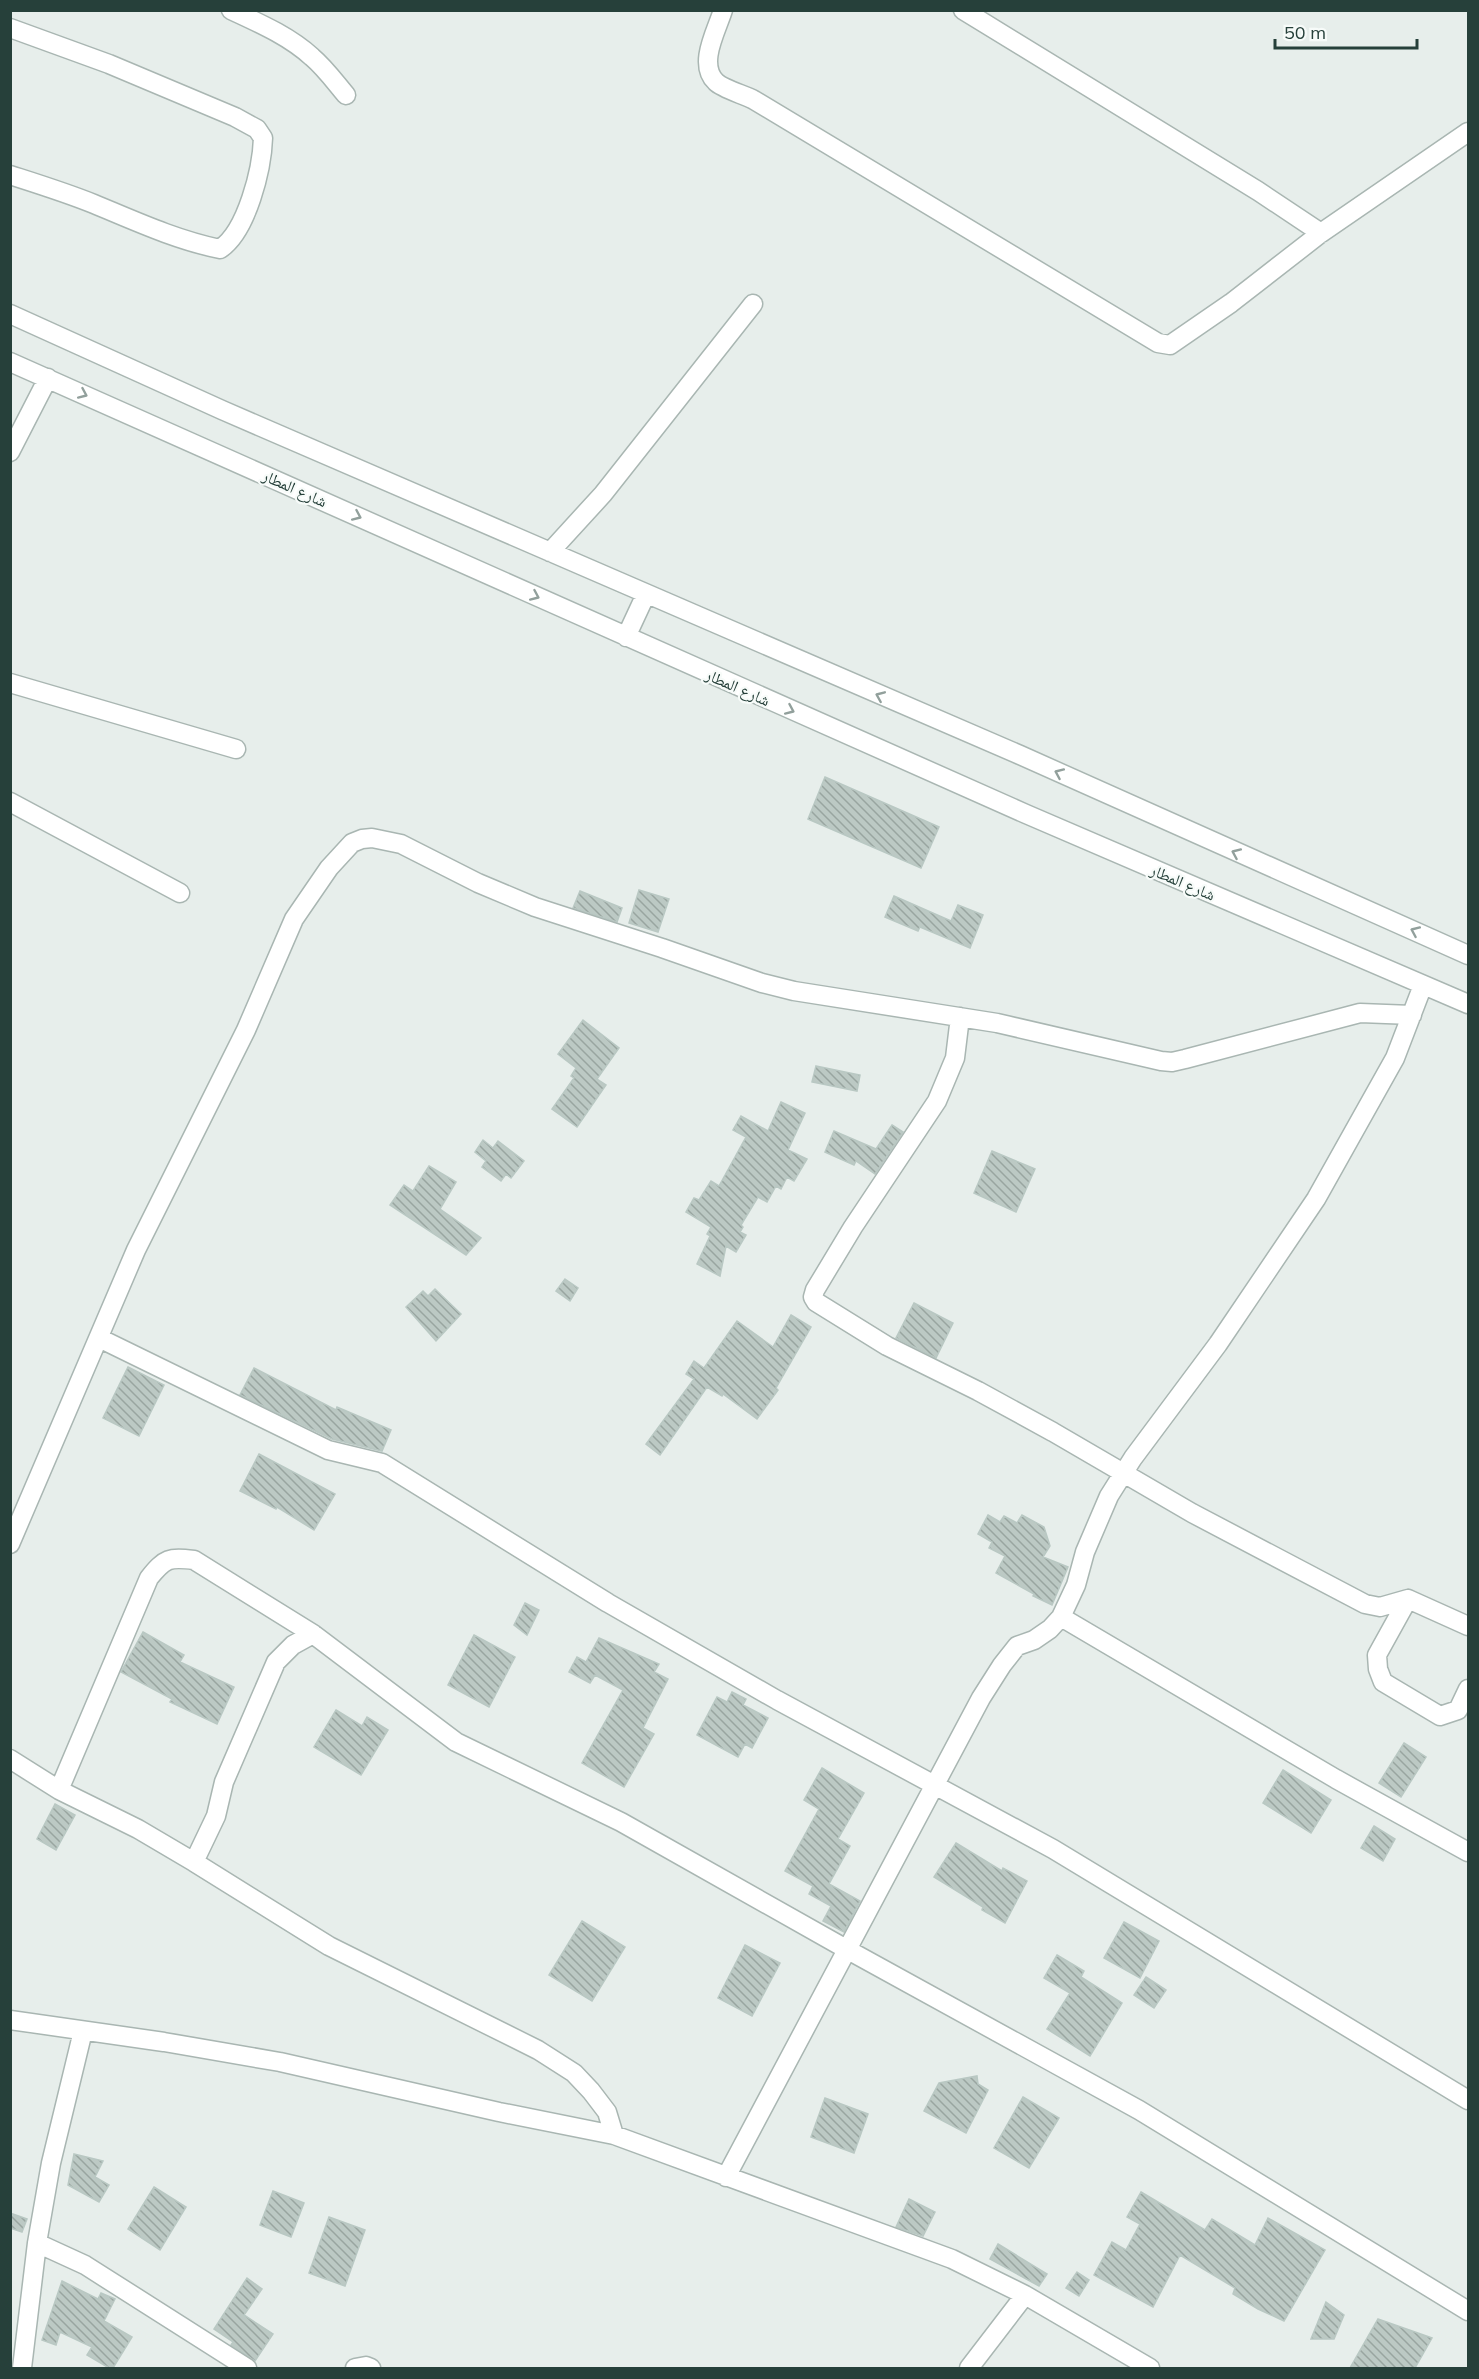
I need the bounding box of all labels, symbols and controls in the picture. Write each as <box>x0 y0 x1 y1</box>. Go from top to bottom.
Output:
scale bar <box>1275 12 1418 50</box>
text: 50 m <box>1284 21 1326 44</box>
one-way arrow <box>77 387 88 399</box>
street label: شارع المطار <box>258 464 330 512</box>
one-way arrow <box>351 509 362 521</box>
one-way arrow <box>529 589 540 601</box>
street label: شارع المطار <box>701 663 773 711</box>
one-way arrow <box>875 691 886 703</box>
one-way arrow <box>784 702 795 714</box>
one-way arrow <box>1054 768 1065 780</box>
one-way arrow <box>1232 848 1243 860</box>
street label: شارع المطار <box>1146 859 1219 906</box>
one-way arrow <box>1410 927 1421 939</box>

